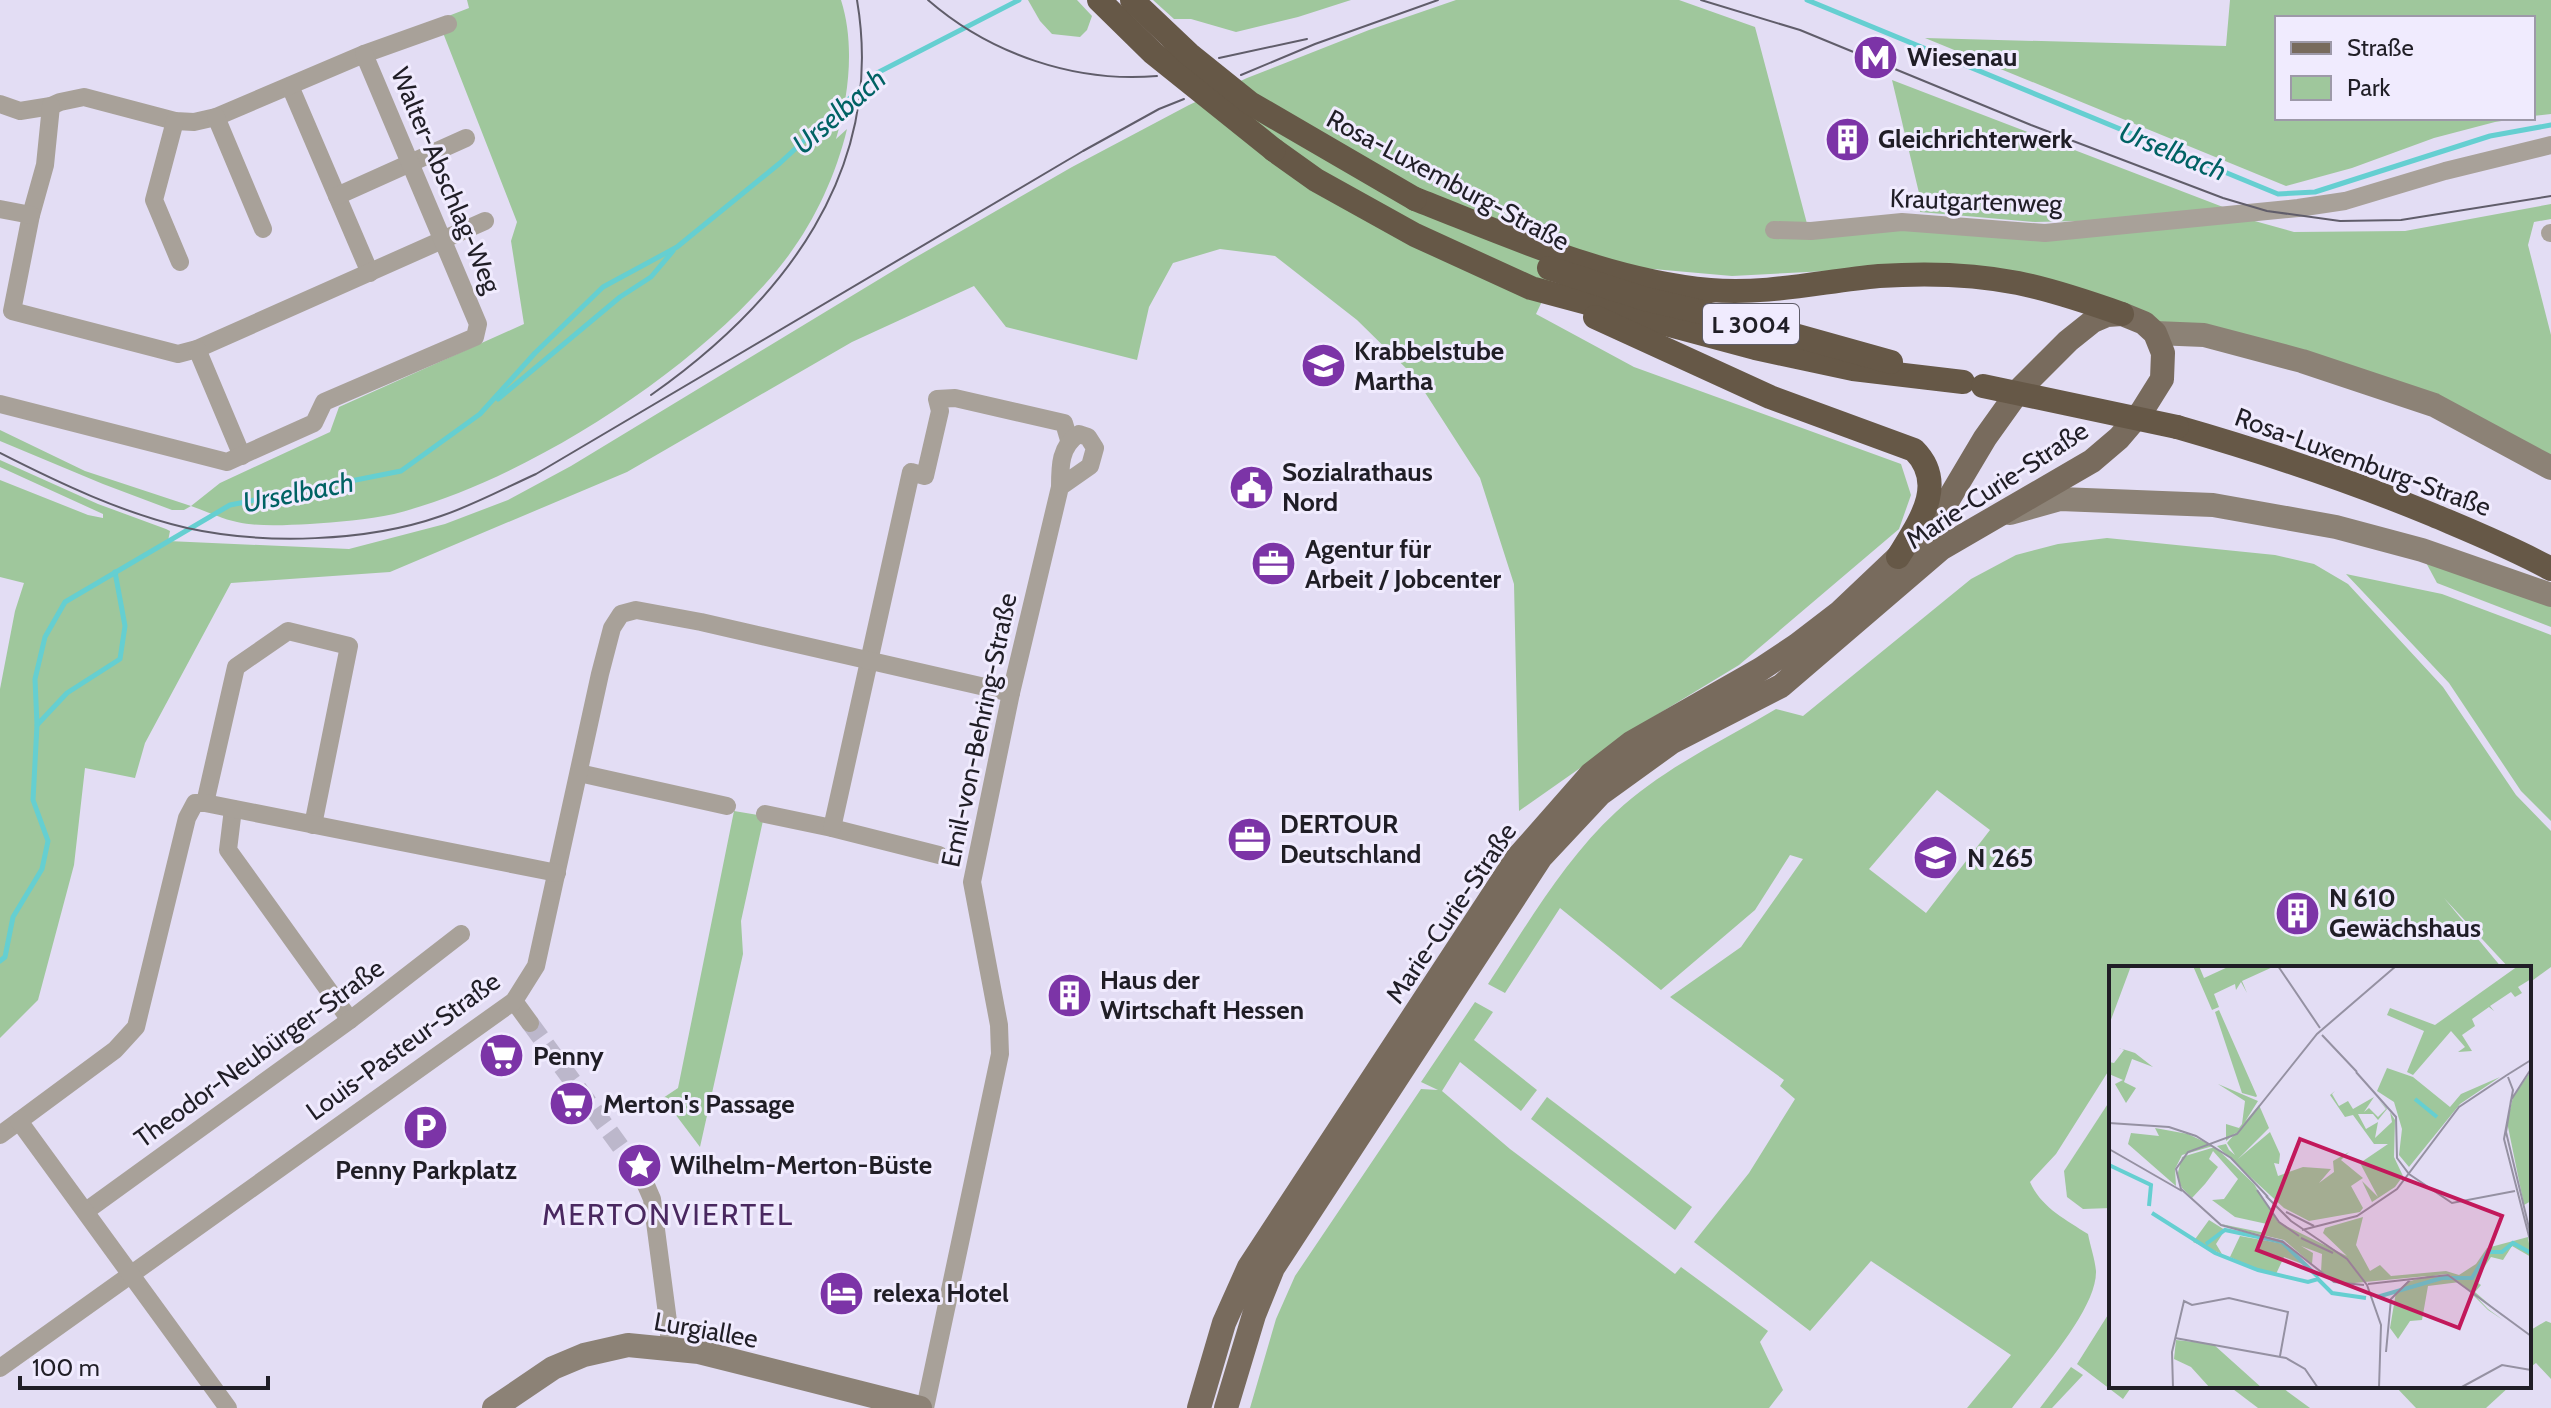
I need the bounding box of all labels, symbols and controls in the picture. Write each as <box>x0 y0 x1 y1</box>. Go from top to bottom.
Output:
legend <box>2275 16 2535 120</box>
metro station icon: Wiesenau <box>1852 33 1900 81</box>
text: Straße <box>2347 33 2414 62</box>
place label: Wiesenau <box>1907 41 2017 73</box>
water label: Urselbach <box>785 61 893 161</box>
street label: Walter-Abschlag-Weg <box>384 62 508 299</box>
text: Park <box>2347 73 2390 102</box>
street label: Rosa-Luxemburg-Straße <box>1321 102 1575 258</box>
water label: Urselbach <box>2114 114 2232 188</box>
building icon: Gleichrichterwerk <box>1823 115 1871 163</box>
place label: Gleichrichterwerk <box>1878 123 2073 155</box>
street label: Krautgartenweg <box>1889 182 2064 220</box>
road number: L 3004 <box>1703 304 1799 344</box>
place label: Krabbelstube Martha <box>1354 335 1504 397</box>
school or university icon: Krabbelstube Martha <box>1299 342 1347 390</box>
street label: Rosa-Luxemburg-Straße <box>2231 401 2495 523</box>
street label: Marie-Curie-Straße <box>1900 414 2094 556</box>
place label: Sozialrathaus Nord <box>1282 456 1433 518</box>
public building icon: Sozialrathaus Nord <box>1227 463 1275 511</box>
water label: Urselbach <box>239 465 357 519</box>
place label: Agentur für Arbeit / Jobcenter <box>1305 533 1502 595</box>
office icon: Agentur für Arbeit / Jobcenter <box>1250 540 1298 588</box>
street label: Emil-von-Behring-Straße <box>934 590 1024 870</box>
place label: DERTOUR Deutschland <box>1280 808 1421 870</box>
office icon: DERTOUR Deutschland <box>1225 815 1273 863</box>
street label: Marie-Curie-Straße <box>1379 817 1523 1009</box>
school or university icon: N 265 <box>1912 834 1960 882</box>
place label: N 265 <box>1967 842 2034 874</box>
place label: N 610 Gewächshaus <box>2329 882 2481 944</box>
building icon: N 610 Gewächshaus <box>2274 889 2322 937</box>
street label: Theodor-Neubürger-Straße <box>128 952 390 1154</box>
place label: Haus der Wirtschaft Hessen <box>1100 964 1304 1026</box>
street label: Louis-Pasteur-Straße <box>300 965 506 1127</box>
inset map <box>2109 966 2531 1388</box>
building icon: Haus der Wirtschaft Hessen <box>1045 971 1093 1019</box>
supermarket icon: Penny <box>478 1032 526 1080</box>
place label: Penny <box>533 1040 604 1072</box>
supermarket icon: Merton's Passage <box>548 1080 596 1128</box>
place label: Merton's Passage <box>603 1088 795 1120</box>
parking icon: Penny Parkplatz <box>402 1103 450 1151</box>
place icon: Wilhelm-Merton-Büste <box>615 1141 663 1189</box>
place label: Wilhelm-Merton-Büste <box>670 1149 932 1181</box>
place label: Penny Parkplatz <box>335 1154 517 1186</box>
district label: MERTONVIERTEL <box>542 1196 794 1233</box>
hotel icon: relexa Hotel <box>818 1269 866 1317</box>
place label: relexa Hotel <box>873 1277 1009 1309</box>
street label: Lurgiallee <box>652 1305 760 1355</box>
scale bar <box>20 1340 268 1390</box>
text: 100 m <box>32 1353 100 1382</box>

